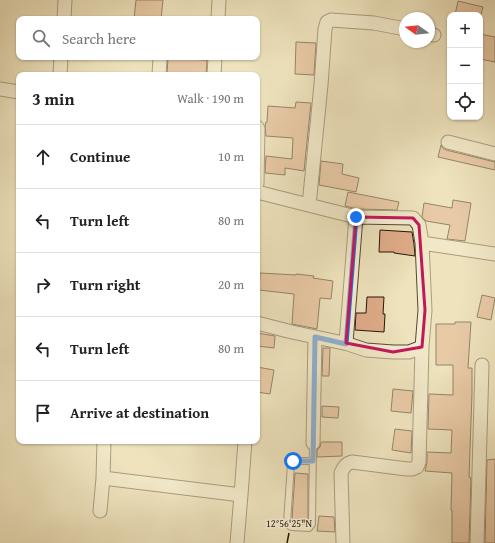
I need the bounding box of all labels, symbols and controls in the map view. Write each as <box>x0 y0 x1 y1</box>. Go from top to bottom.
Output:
north arrow <box>399 12 435 48</box>
map controls <box>447 12 483 120</box>
button: + <box>447 12 483 48</box>
search box <box>16 16 260 60</box>
icon: search <box>30 27 52 49</box>
text: Search here <box>62 28 136 49</box>
button: − <box>447 48 483 84</box>
button: locate <box>447 84 483 120</box>
text: 3 min <box>32 86 74 111</box>
text: Walk · 190 m <box>177 89 244 108</box>
icon: ahead <box>32 146 54 168</box>
text: Continue <box>70 146 131 167</box>
text: 10 m <box>218 147 244 166</box>
route end <box>347 208 365 226</box>
icon: left <box>32 210 54 232</box>
text: Turn left <box>70 210 129 231</box>
text: 80 m <box>218 211 244 230</box>
icon: right <box>32 274 54 296</box>
text: Turn right <box>70 274 141 295</box>
text: 20 m <box>218 275 244 294</box>
icon: left <box>32 338 54 360</box>
text: Turn left <box>70 338 129 359</box>
text: 80 m <box>218 339 244 358</box>
icon: arrive <box>32 402 54 424</box>
text: Arrive at destination <box>70 402 209 423</box>
route start <box>284 452 302 470</box>
text: 12°56'25"N <box>266 516 312 531</box>

